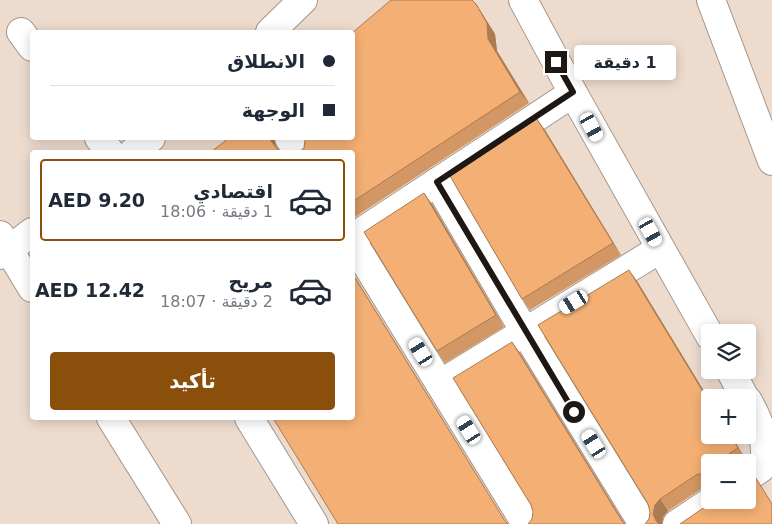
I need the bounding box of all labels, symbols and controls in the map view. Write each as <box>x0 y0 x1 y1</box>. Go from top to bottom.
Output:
callout: 1 دقيقة <box>574 44 676 80</box>
text: الانطلاق <box>227 50 305 72</box>
route end <box>545 51 567 73</box>
text: 1 دقيقة <box>593 53 657 72</box>
text: الوجهة <box>242 99 305 121</box>
car <box>578 110 605 144</box>
icon: car <box>288 178 333 223</box>
text: اقتصادي <box>193 180 273 202</box>
text: AED 9.20 <box>48 189 145 211</box>
text: 1 دقيقة · 18:06 <box>160 202 273 221</box>
car <box>637 215 664 249</box>
icon: car <box>288 268 333 313</box>
text: مريح <box>229 270 273 292</box>
text: AED 12.42 <box>35 279 145 301</box>
car <box>557 288 590 316</box>
text: 2 دقيقة · 18:07 <box>160 292 273 311</box>
map controls <box>701 324 756 509</box>
button: layers <box>701 324 756 379</box>
car <box>406 335 435 369</box>
button: تأكيد <box>50 352 335 410</box>
button: + <box>701 389 756 444</box>
route start <box>563 401 585 423</box>
car <box>454 413 483 447</box>
car <box>579 427 608 461</box>
button: − <box>701 454 756 509</box>

